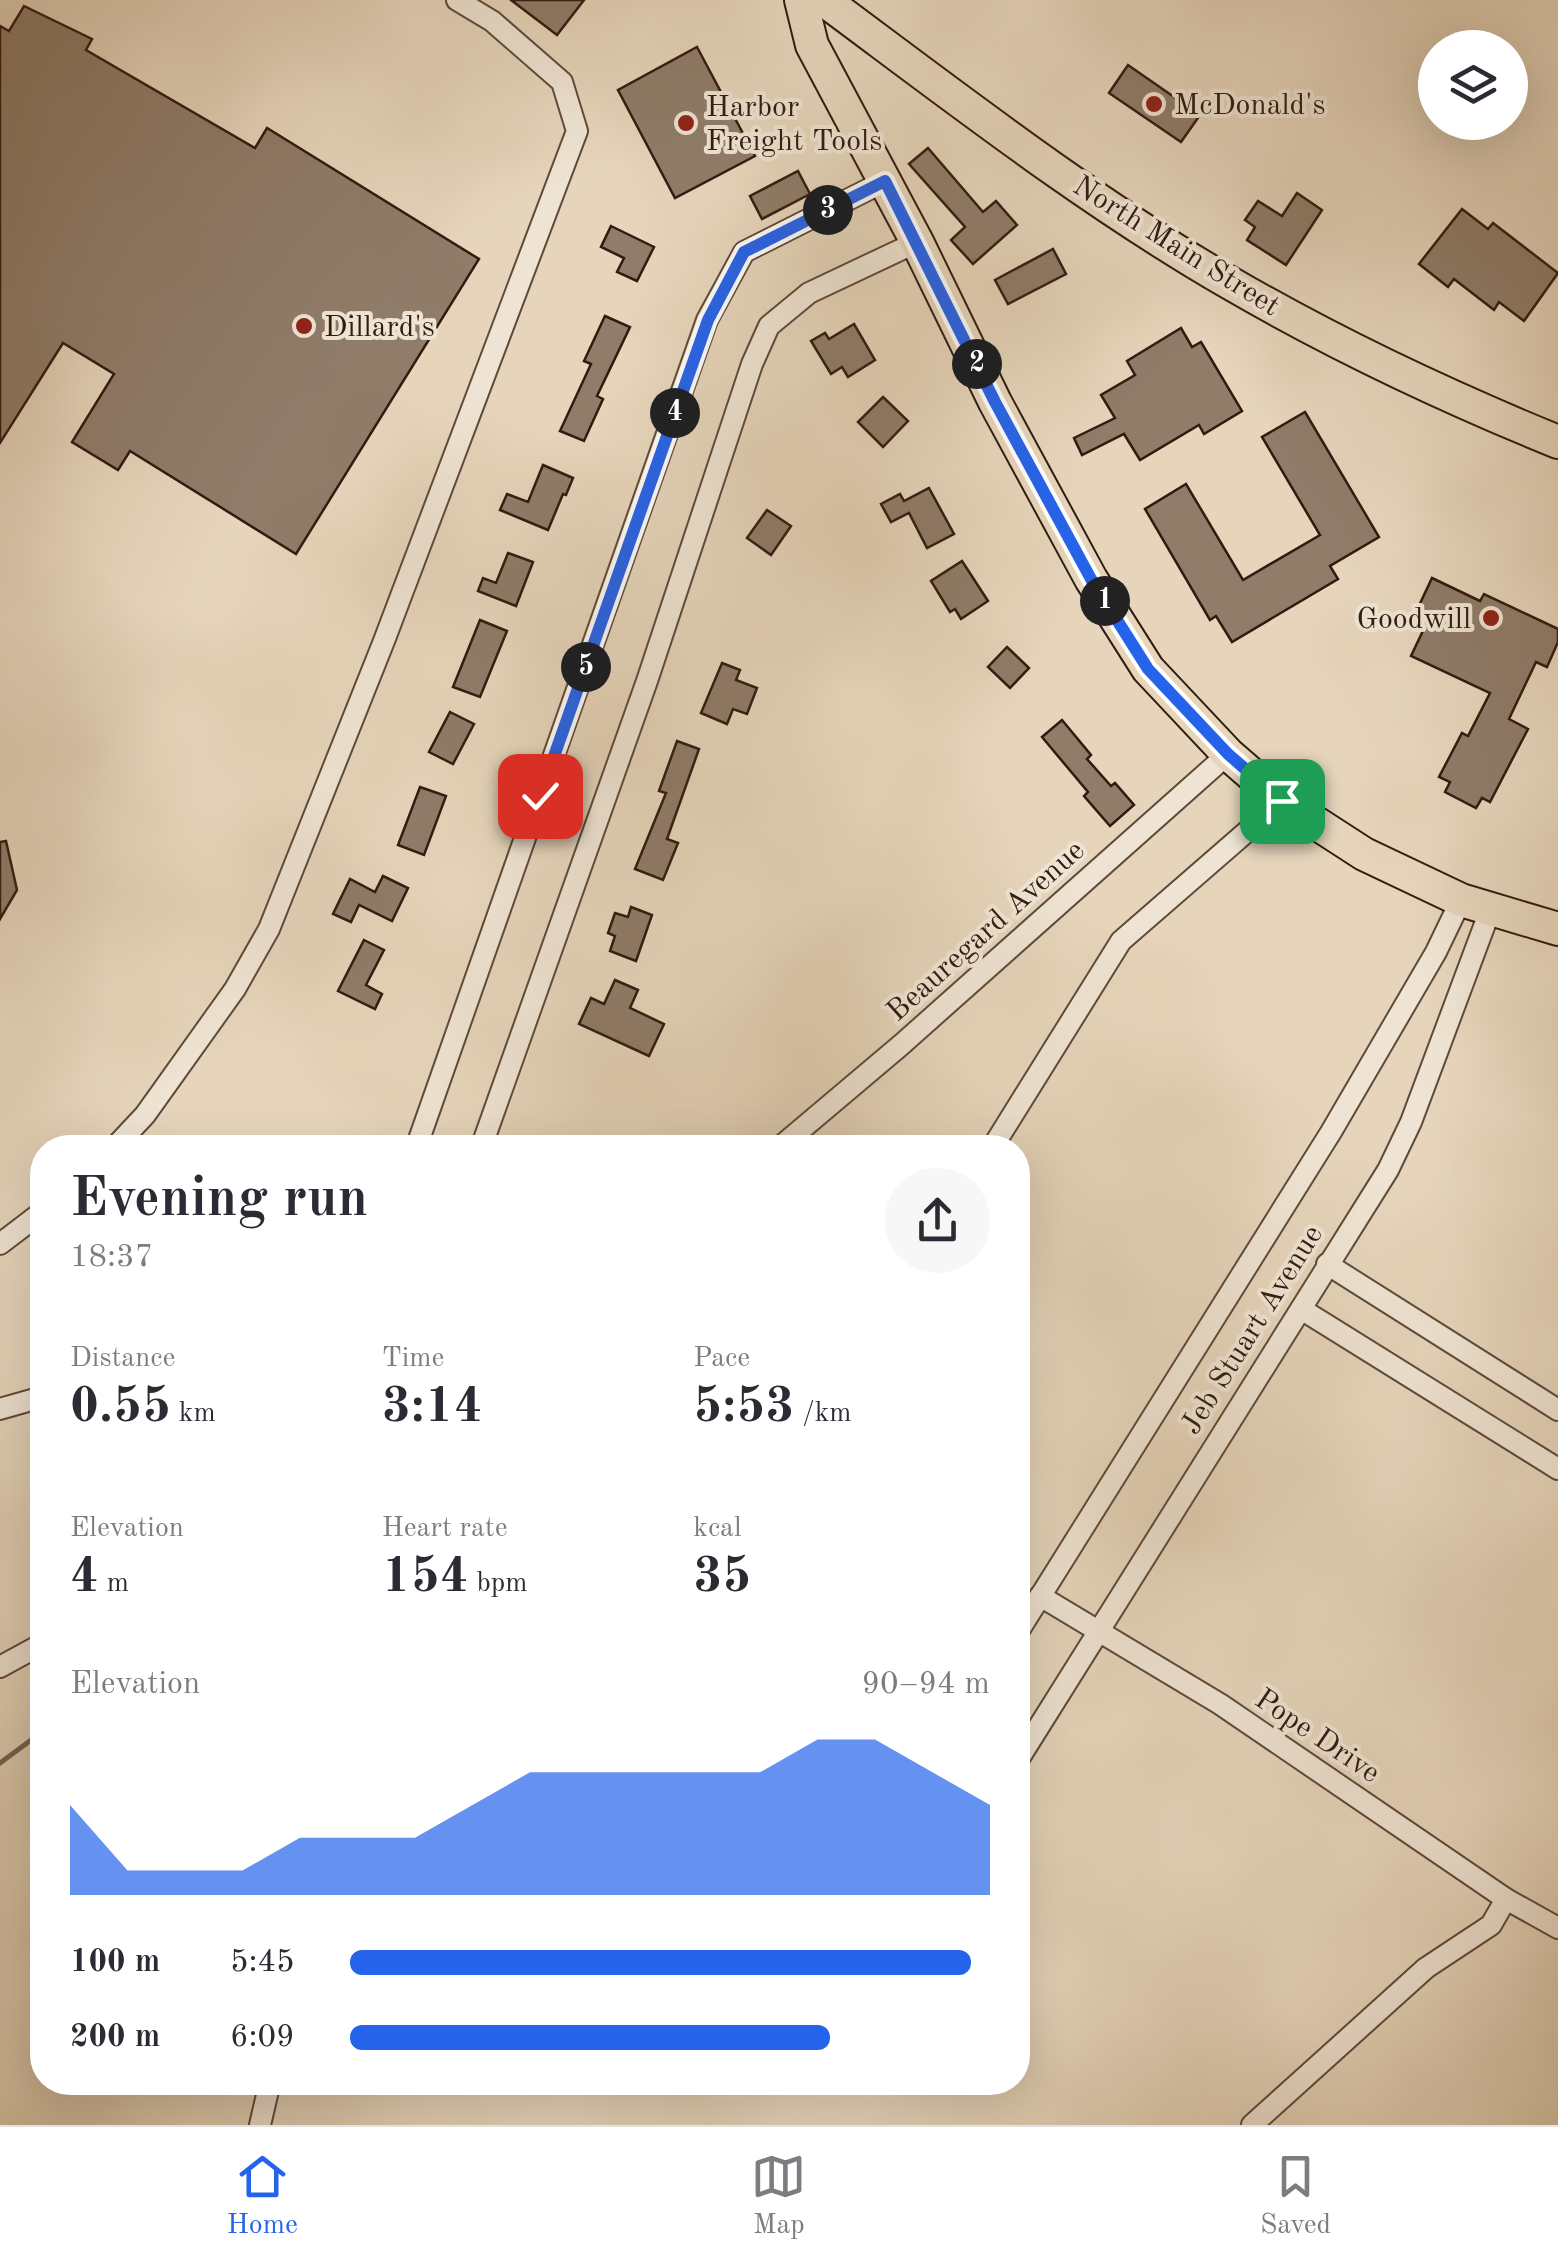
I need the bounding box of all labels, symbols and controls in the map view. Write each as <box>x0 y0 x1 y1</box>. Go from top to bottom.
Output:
map controls <box>1418 30 1528 140</box>
button: layers <box>1418 30 1528 140</box>
place label: McDonald's <box>1174 91 1326 121</box>
place label: Harbor Freight Tools <box>706 93 882 157</box>
marker: McDonald's <box>1143 93 1165 115</box>
marker: Harbor Freight Tools <box>675 112 697 134</box>
street label: North Main Street <box>1067 171 1285 322</box>
pin: 3 <box>803 185 853 235</box>
text: 3 <box>820 196 836 224</box>
place label: Dillard's <box>324 313 435 343</box>
marker: Dillard's <box>293 315 315 337</box>
pin: 2 <box>952 339 1002 389</box>
text: 2 <box>969 350 985 378</box>
pin: 4 <box>650 388 700 438</box>
text: 4 <box>667 399 683 427</box>
pin: 1 <box>1080 576 1130 626</box>
text: 1 <box>1097 587 1113 615</box>
place label: Goodwill <box>1356 605 1471 635</box>
marker: Goodwill <box>1480 607 1502 629</box>
pin: 5 <box>561 642 611 692</box>
text: 5 <box>578 653 594 681</box>
pin <box>498 754 583 839</box>
pin <box>1240 759 1325 844</box>
icon: check <box>513 769 568 824</box>
icon: arrive <box>1255 774 1310 829</box>
street label: Beauregard Avenue <box>882 835 1091 1028</box>
button: share <box>885 1168 990 1273</box>
text: Evening run <box>70 1173 368 1228</box>
street label: Jeb Stuart Avenue <box>1176 1220 1329 1440</box>
text: 18:37 <box>70 1242 153 1274</box>
text: Distance <box>70 1345 175 1373</box>
text: Time <box>382 1345 444 1373</box>
text: Pace <box>693 1345 750 1373</box>
text: 0.55 <box>70 1383 171 1433</box>
text: 3:14 <box>382 1383 483 1433</box>
text: 5:53 <box>693 1383 794 1433</box>
text: km <box>171 1400 216 1428</box>
text: /km <box>794 1400 852 1428</box>
text: Elevation <box>70 1515 184 1543</box>
text: Heart rate <box>382 1515 508 1543</box>
text: kcal <box>693 1515 742 1543</box>
text: 4 <box>70 1553 99 1603</box>
text: 154 <box>382 1553 469 1603</box>
text: 35 <box>693 1553 751 1603</box>
text: m <box>99 1570 129 1598</box>
text: bpm <box>469 1570 528 1598</box>
text: Elevation <box>70 1669 200 1701</box>
text: 90–94 m <box>862 1669 990 1701</box>
street label: Pope Drive <box>1249 1684 1385 1789</box>
text: 100 m <box>70 1947 160 1979</box>
text: 5:45 <box>230 1947 295 1979</box>
text: 200 m <box>70 2022 160 2054</box>
text: 6:09 <box>230 2022 295 2054</box>
tab: Home <box>227 2149 298 2244</box>
tab: Map <box>751 2149 806 2244</box>
tab: Saved <box>1260 2149 1331 2244</box>

